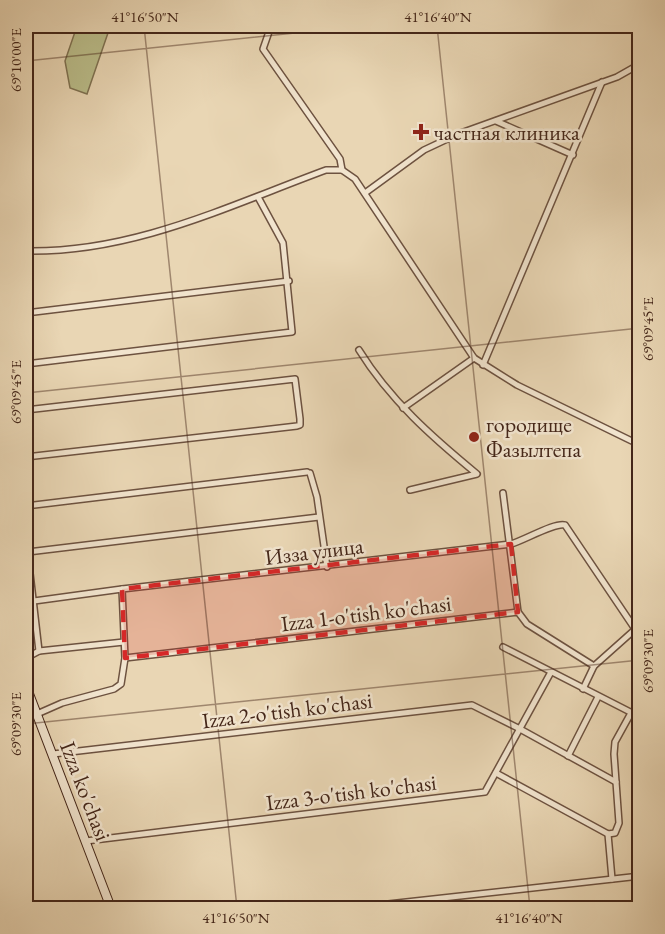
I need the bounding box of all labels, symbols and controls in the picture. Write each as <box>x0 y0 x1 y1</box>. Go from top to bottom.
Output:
text: 41°16'50"N <box>111 7 179 26</box>
text: 41°16'40"N <box>404 7 472 26</box>
text: 69°10'00"E <box>6 27 25 92</box>
place label: частная клиника <box>434 118 580 147</box>
marker: частная клиника <box>412 123 430 141</box>
text: 69°09'45"E <box>638 296 657 361</box>
text: 69°09'45"E <box>6 359 25 424</box>
place label: городище Фазылтепа <box>486 410 581 464</box>
marker: городище Фазылтепа <box>467 430 481 444</box>
street label: Изза улица <box>263 531 365 572</box>
street label: Izza 1-o'tish ko'chasi <box>279 589 453 638</box>
text: 69°09'30"E <box>638 628 657 693</box>
street label: Izza 2-o'tish ko'chasi <box>200 686 374 735</box>
text: 69°09'30"E <box>6 691 25 756</box>
street label: Izza ko'chasi <box>53 737 118 845</box>
street label: Izza 3-o'tish ko'chasi <box>264 768 438 817</box>
text: 41°16'50"N <box>202 908 270 927</box>
text: 41°16'40"N <box>495 908 563 927</box>

